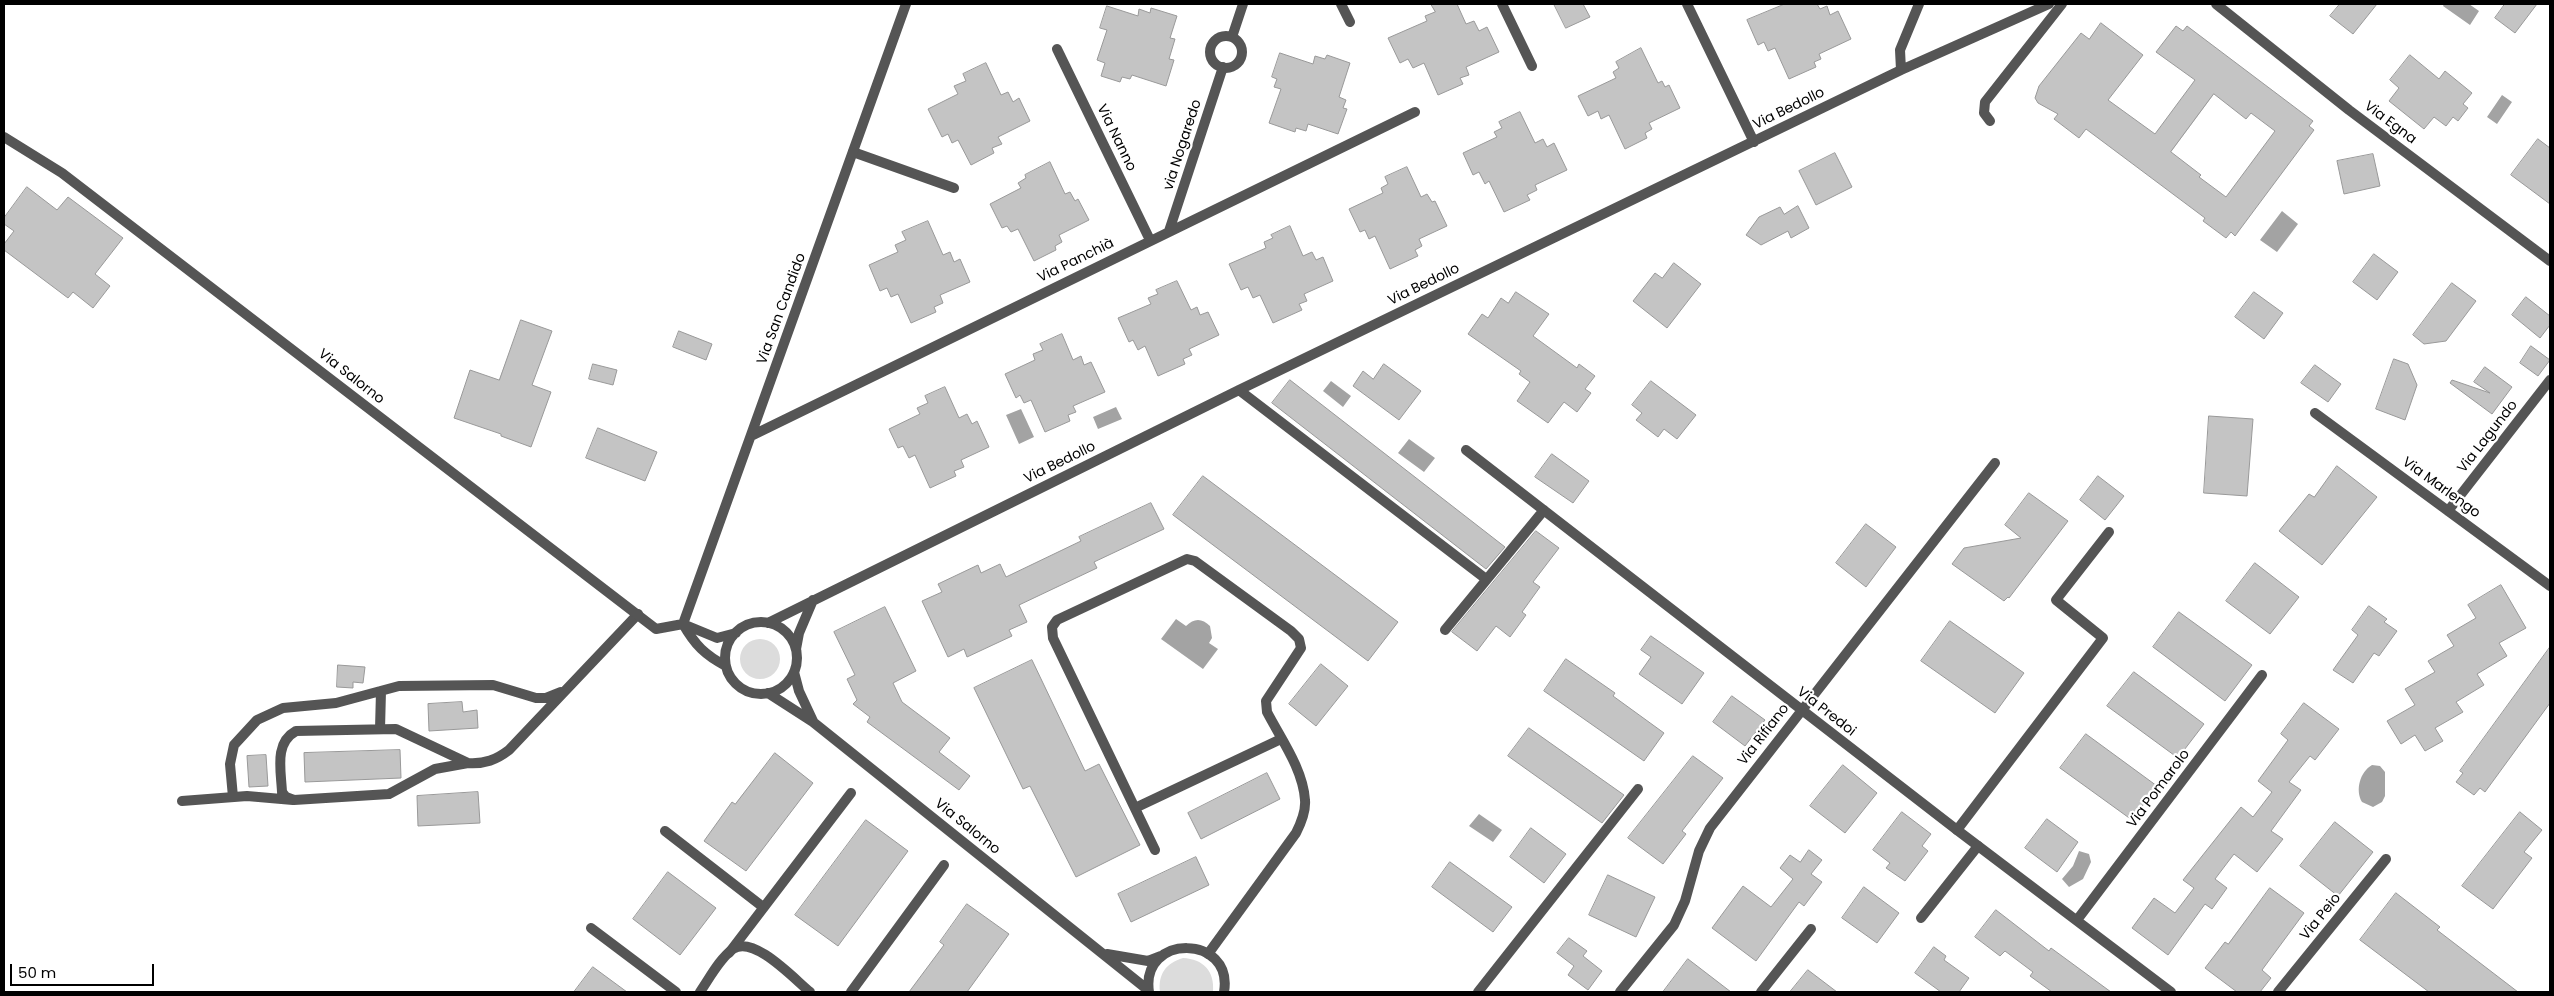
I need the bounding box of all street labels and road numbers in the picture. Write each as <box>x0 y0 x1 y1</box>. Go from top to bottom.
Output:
street label: Via Bedollo <box>1750 84 1828 134</box>
street label: via Nogaredo <box>1160 97 1206 193</box>
street label: Via Egna <box>2361 98 2419 148</box>
street label: Via Nanno <box>1093 102 1139 174</box>
street label: Via Panchià <box>1035 235 1117 287</box>
street label: Via San Candido <box>754 251 810 367</box>
street label: Via Bedollo <box>1385 260 1463 310</box>
street label: Via Salorno <box>315 346 387 408</box>
street label: Via Lagundo <box>2454 397 2522 477</box>
street label: Via Bedollo <box>1021 438 1099 488</box>
street label: Via Marlengo <box>2399 454 2483 522</box>
street label: Via Predoi <box>1793 684 1859 740</box>
street label: Via Rifiano <box>1735 701 1793 769</box>
street label: Via Pomarolo <box>2124 747 2194 831</box>
street label: Via Salorno <box>931 796 1003 858</box>
street label: Via Peio <box>2297 890 2345 944</box>

